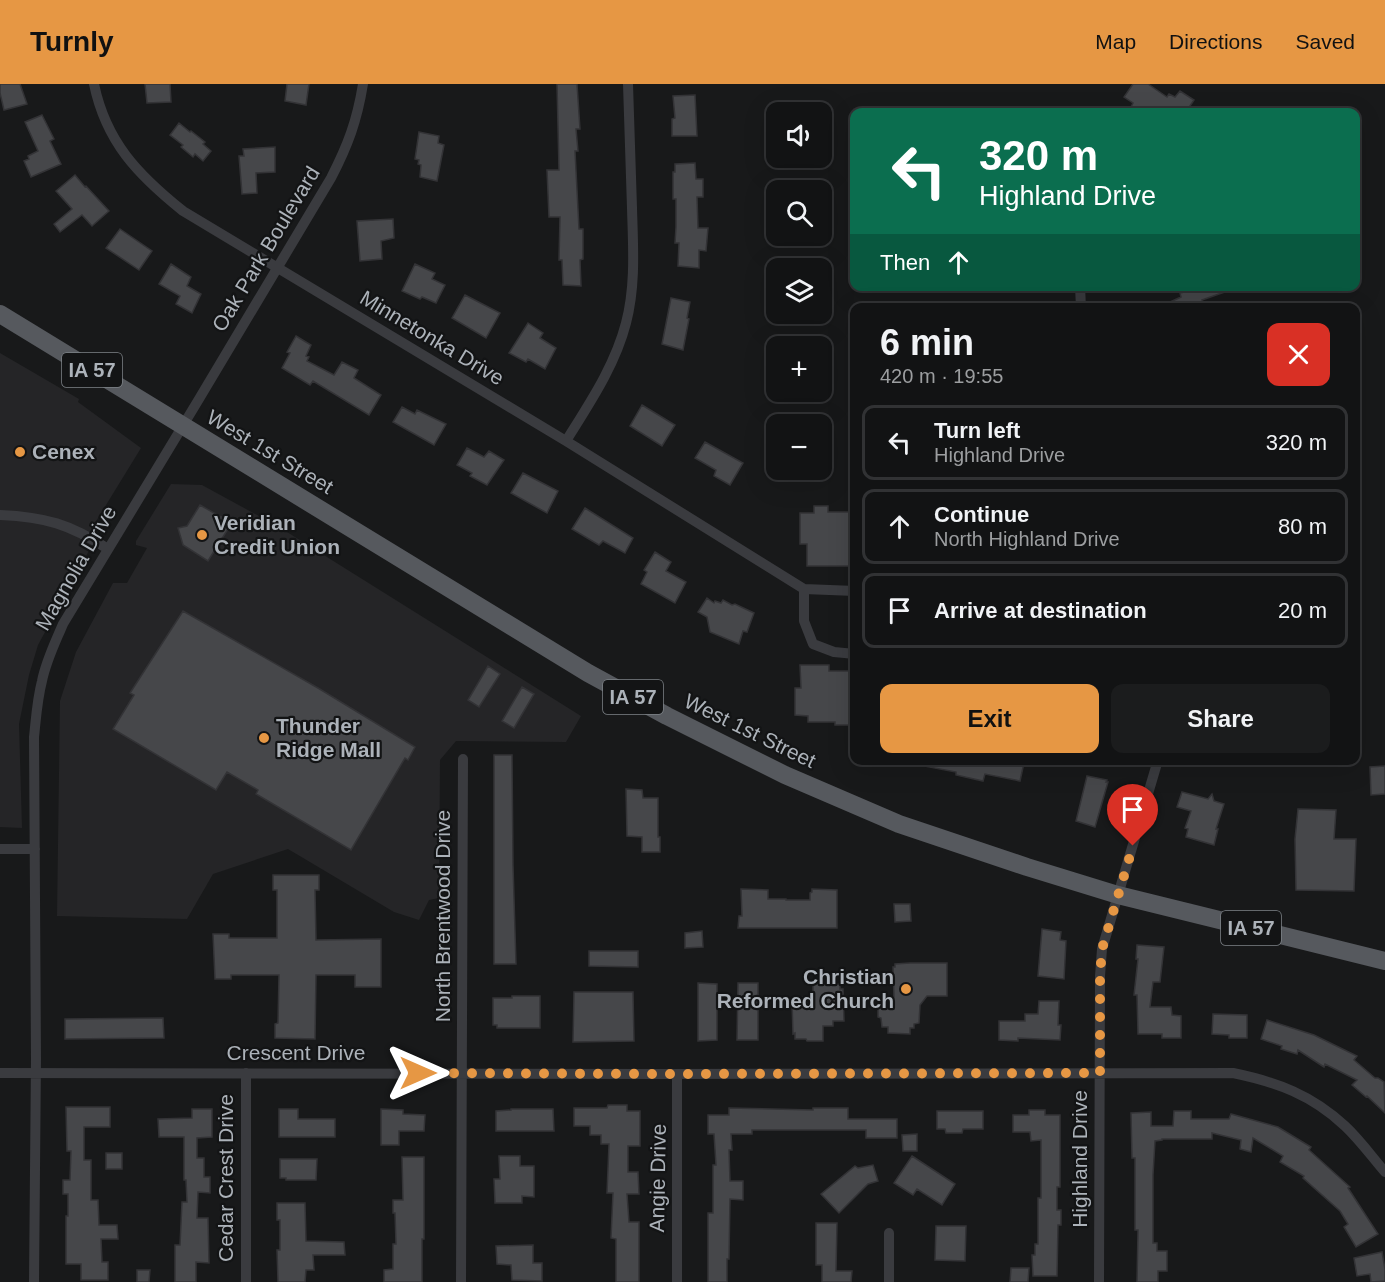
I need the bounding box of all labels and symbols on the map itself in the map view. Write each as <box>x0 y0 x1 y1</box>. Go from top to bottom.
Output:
street label: Oak Park Boulevard <box>207 162 324 335</box>
street label: Minnetonka Drive <box>356 286 508 390</box>
road number: IA 57 <box>62 353 122 387</box>
street label: West 1st Street <box>203 405 338 498</box>
place label: Cenex <box>32 440 95 463</box>
marker: Cenex <box>13 445 27 459</box>
street label: Magnolia Drive <box>31 501 121 634</box>
place label: Veridian Credit Union <box>214 511 340 558</box>
marker: Veridian Credit Union <box>195 528 209 542</box>
road number: IA 57 <box>603 680 663 714</box>
street label: West 1st Street <box>681 689 820 772</box>
place label: Thunder Ridge Mall <box>276 714 381 761</box>
marker: Thunder Ridge Mall <box>257 731 271 745</box>
pin <box>1107 784 1158 846</box>
street label: North Brentwood Drive <box>431 810 454 1022</box>
road number: IA 57 <box>1221 911 1281 945</box>
place label: Christian Reformed Church <box>717 965 894 1012</box>
marker: Christian Reformed Church <box>899 982 913 996</box>
street label: Crescent Drive <box>227 1041 365 1064</box>
position arrow <box>386 1041 450 1105</box>
street label: Highland Drive <box>1068 1090 1091 1228</box>
street label: Cedar Crest Drive <box>214 1094 237 1262</box>
street label: Angie Drive <box>645 1124 670 1232</box>

